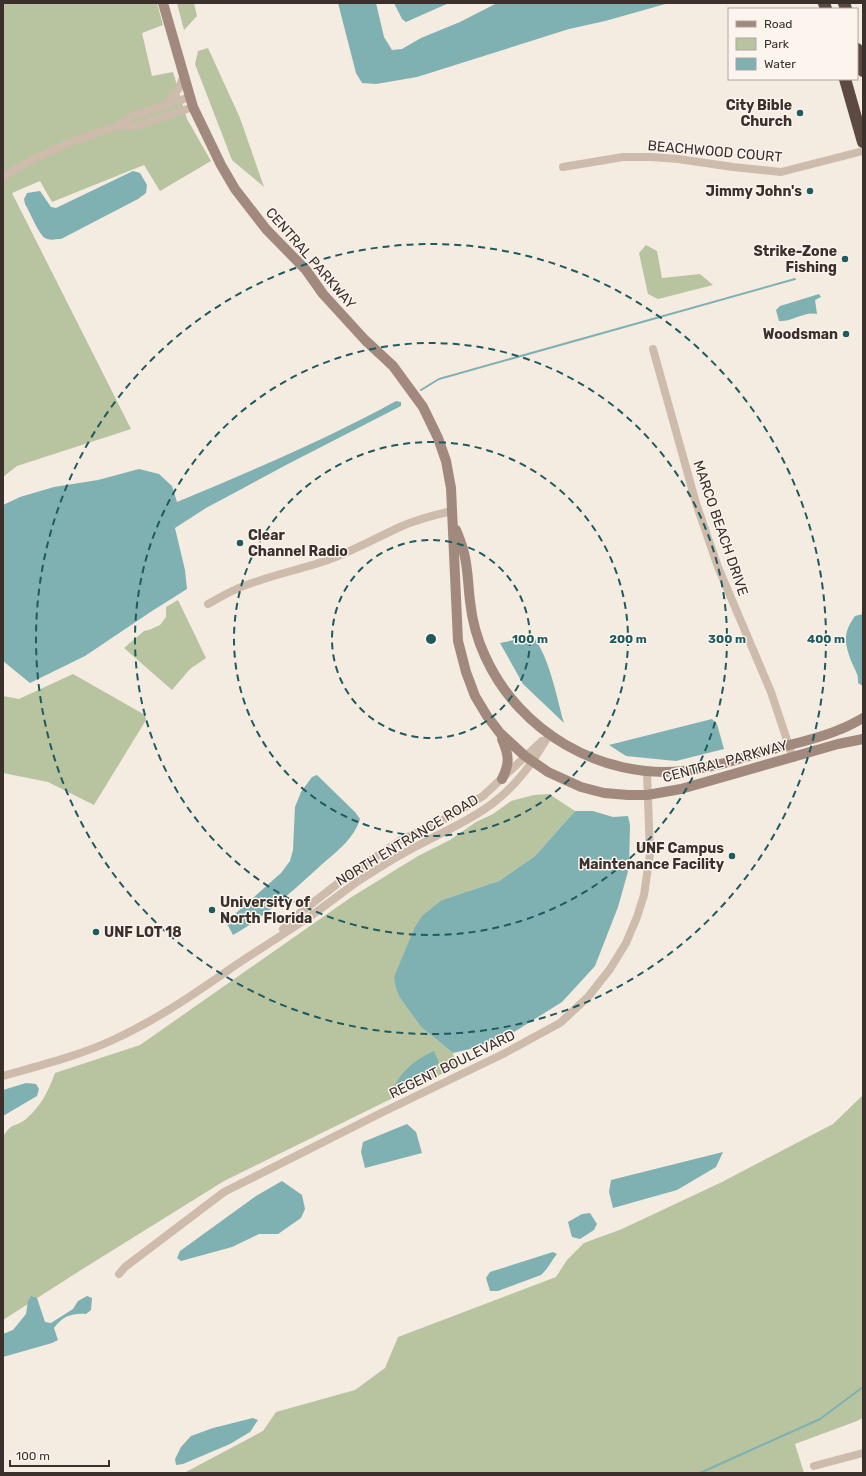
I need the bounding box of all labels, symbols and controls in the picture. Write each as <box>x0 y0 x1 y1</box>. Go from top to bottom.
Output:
legend <box>728 8 858 80</box>
text: Road <box>764 17 792 31</box>
text: Park <box>764 37 790 51</box>
text: Water <box>764 57 796 71</box>
place label: City Bible Church <box>726 97 792 130</box>
marker: City Bible Church <box>795 108 805 118</box>
street label: BEACHWOOD COURT <box>647 137 783 166</box>
place label: Jimmy John's <box>706 183 802 200</box>
marker: Jimmy John's <box>805 186 815 196</box>
street label: CENTRAL PARKWAY <box>262 204 359 313</box>
place label: Strike-Zone Fishing <box>753 243 837 276</box>
marker: Strike-Zone Fishing <box>840 254 850 264</box>
place label: Woodsman <box>763 326 838 343</box>
marker: Woodsman <box>841 329 851 339</box>
street label: MARCO BEACH DRIVE <box>689 458 752 598</box>
place label: Clear Channel Radio <box>248 527 348 560</box>
marker: Clear Channel Radio <box>235 538 245 548</box>
centre of rings <box>424 632 438 646</box>
text: 100 m <box>512 632 548 646</box>
text: 200 m <box>609 632 647 646</box>
text: 300 m <box>708 632 746 646</box>
text: 400 m <box>807 632 845 646</box>
street label: CENTRAL PARKWAY <box>661 737 790 786</box>
street label: NORTH ENTRANCE ROAD <box>333 791 482 890</box>
place label: UNF Campus Maintenance Facility <box>579 840 725 873</box>
marker: UNF Campus Maintenance Facility <box>727 851 737 861</box>
place label: University of North Florida <box>220 894 312 927</box>
marker: University of North Florida <box>207 905 217 915</box>
place label: UNF LOT 18 <box>104 924 182 941</box>
marker: UNF LOT 18 <box>91 927 101 937</box>
street label: REGENT BOULEVARD <box>386 1027 518 1102</box>
scale bar <box>10 1442 109 1468</box>
text: 100 m <box>16 1449 50 1463</box>

